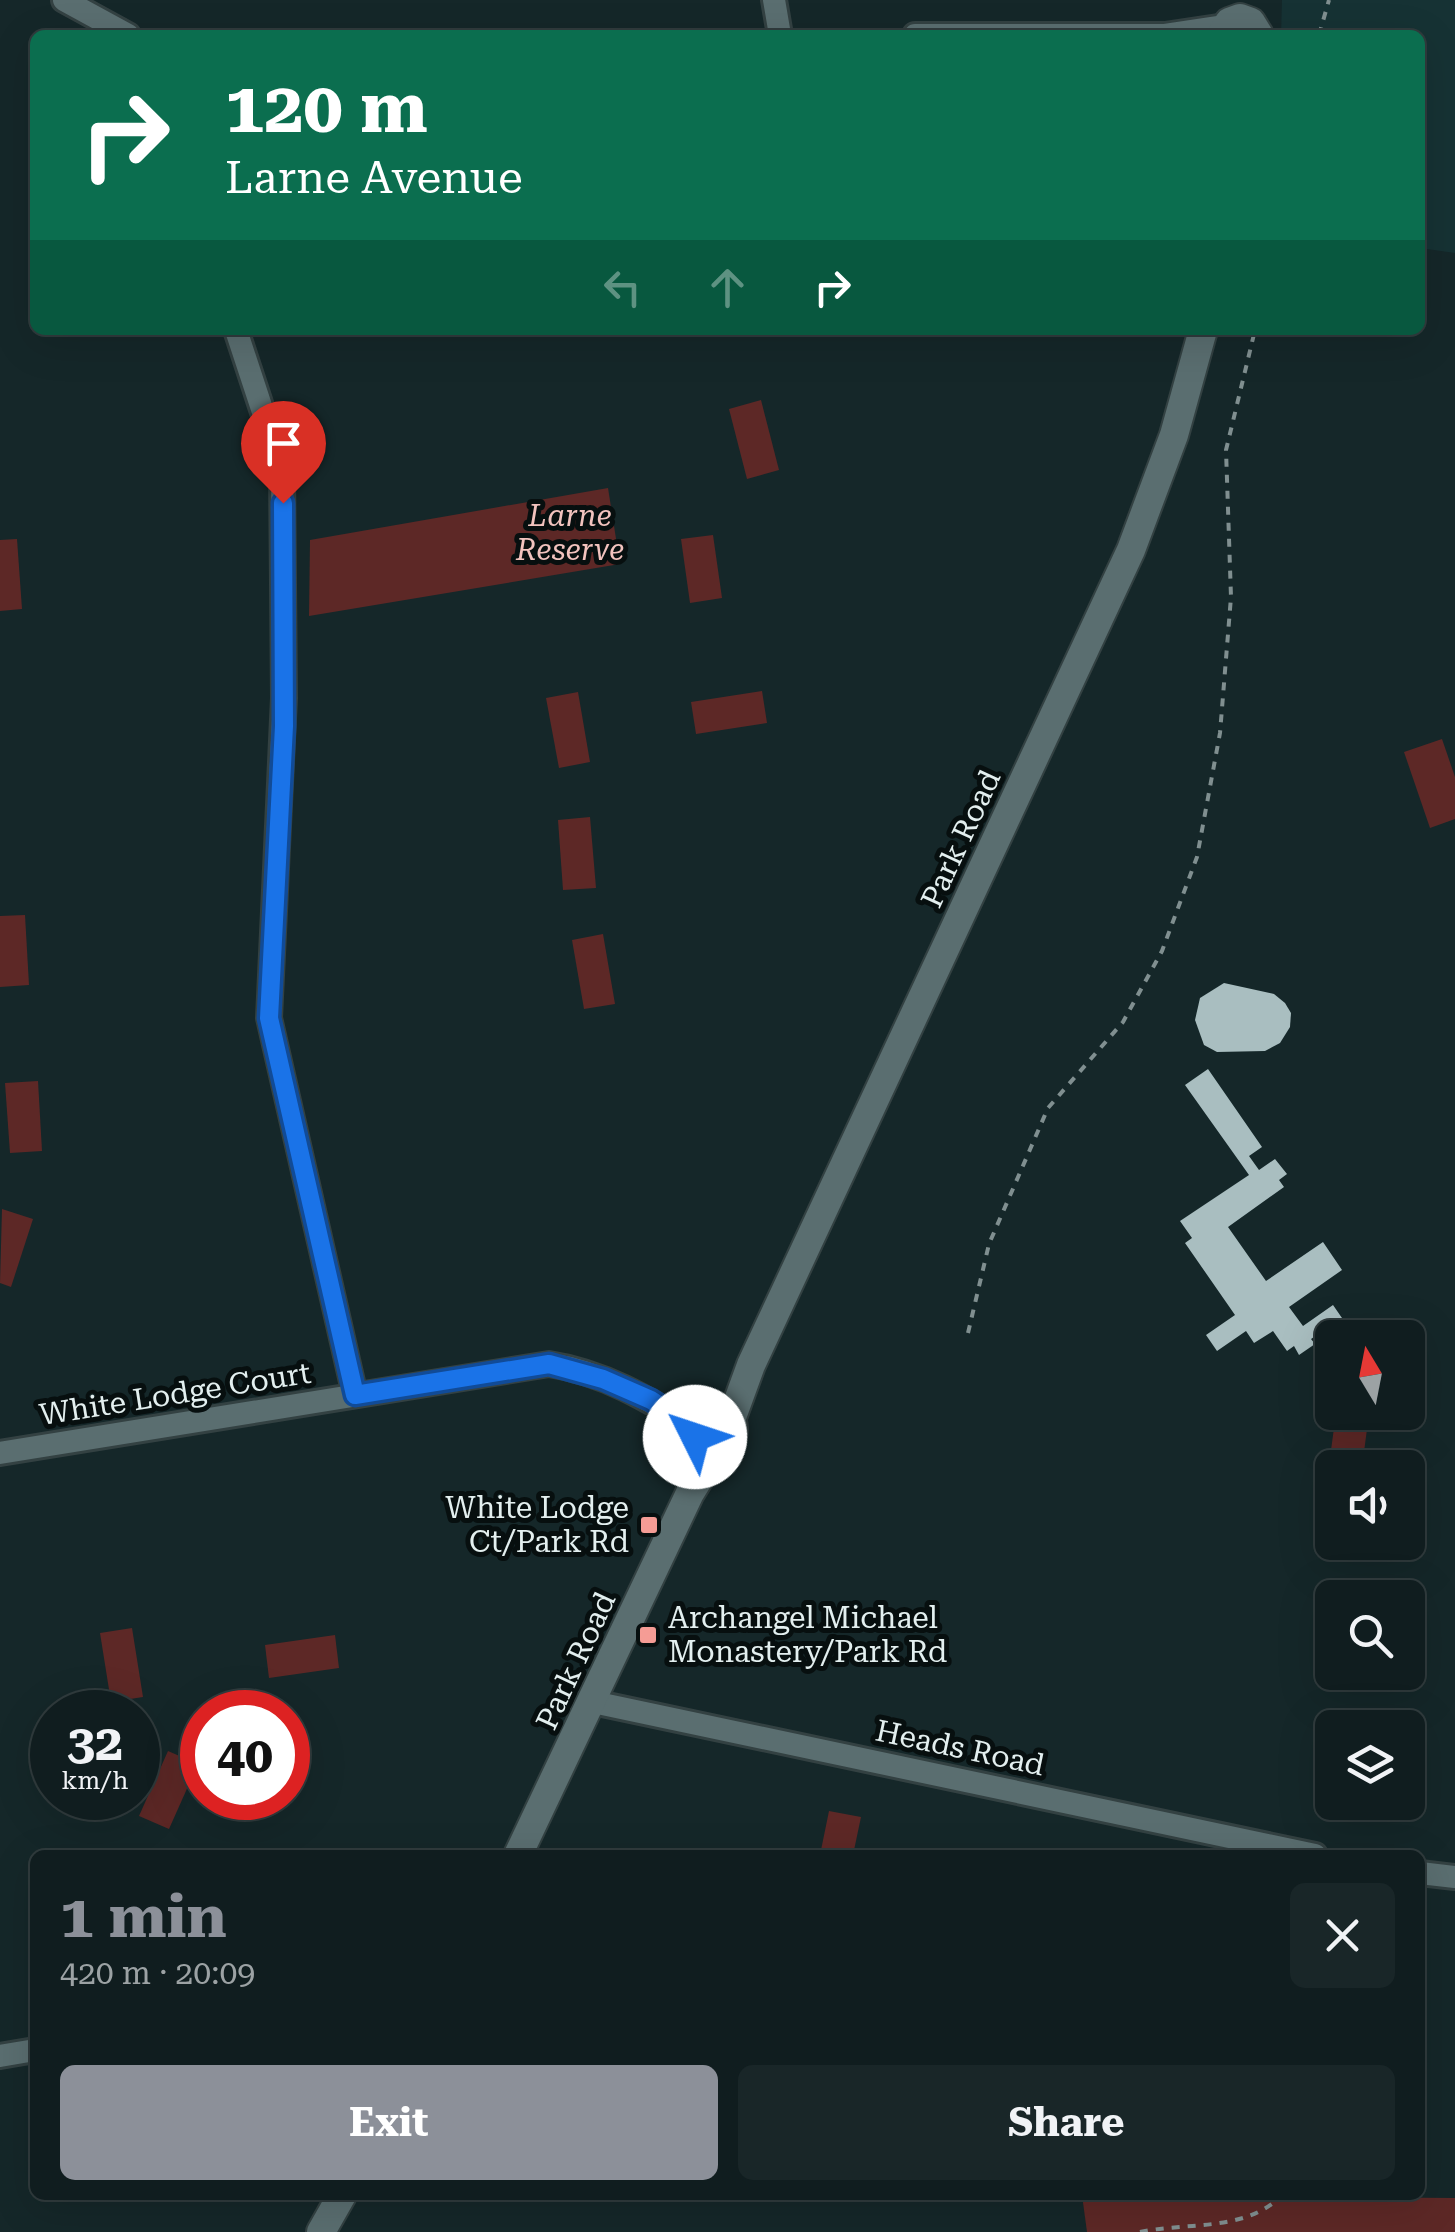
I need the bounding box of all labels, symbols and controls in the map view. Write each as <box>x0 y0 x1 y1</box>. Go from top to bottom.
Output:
text: 120 m <box>225 67 428 149</box>
icon: right <box>60 70 190 200</box>
text: Larne Avenue <box>225 151 523 204</box>
icon: left <box>595 260 650 315</box>
icon: ahead <box>700 260 755 315</box>
icon: right <box>805 260 860 315</box>
pin <box>241 401 326 504</box>
icon: arrive <box>256 416 311 471</box>
park label: Larne Reserve <box>515 498 624 567</box>
street label: Park Road <box>914 765 1008 913</box>
north arrow <box>1315 1320 1425 1430</box>
map controls <box>1315 1320 1425 1820</box>
street label: White Lodge Court <box>37 1355 313 1432</box>
position arrow <box>643 1385 747 1489</box>
button: sound <box>1315 1450 1425 1560</box>
place label: White Lodge Ct/Park Rd <box>445 1490 629 1559</box>
marker: White Lodge Ct/Park Rd <box>638 1514 660 1536</box>
button: search <box>1315 1580 1425 1690</box>
street label: Park Road <box>529 1587 623 1735</box>
place label: Archangel Michael Monastery/Park Rd <box>668 1600 947 1669</box>
marker: Archangel Michael Monastery/Park Rd <box>637 1624 659 1646</box>
speed limit sign: 40 <box>180 1690 310 1820</box>
button: layers <box>1315 1710 1425 1820</box>
street label: Heads Road <box>872 1713 1048 1782</box>
text: 32 <box>67 1714 123 1772</box>
text: km/h <box>62 1766 128 1795</box>
text: 1 min <box>60 1881 227 1952</box>
button: close <box>1290 1883 1395 1988</box>
text: 420 m · 20:09 <box>60 1954 255 1992</box>
button: Exit <box>60 2065 718 2180</box>
button: Share <box>738 2065 1395 2180</box>

